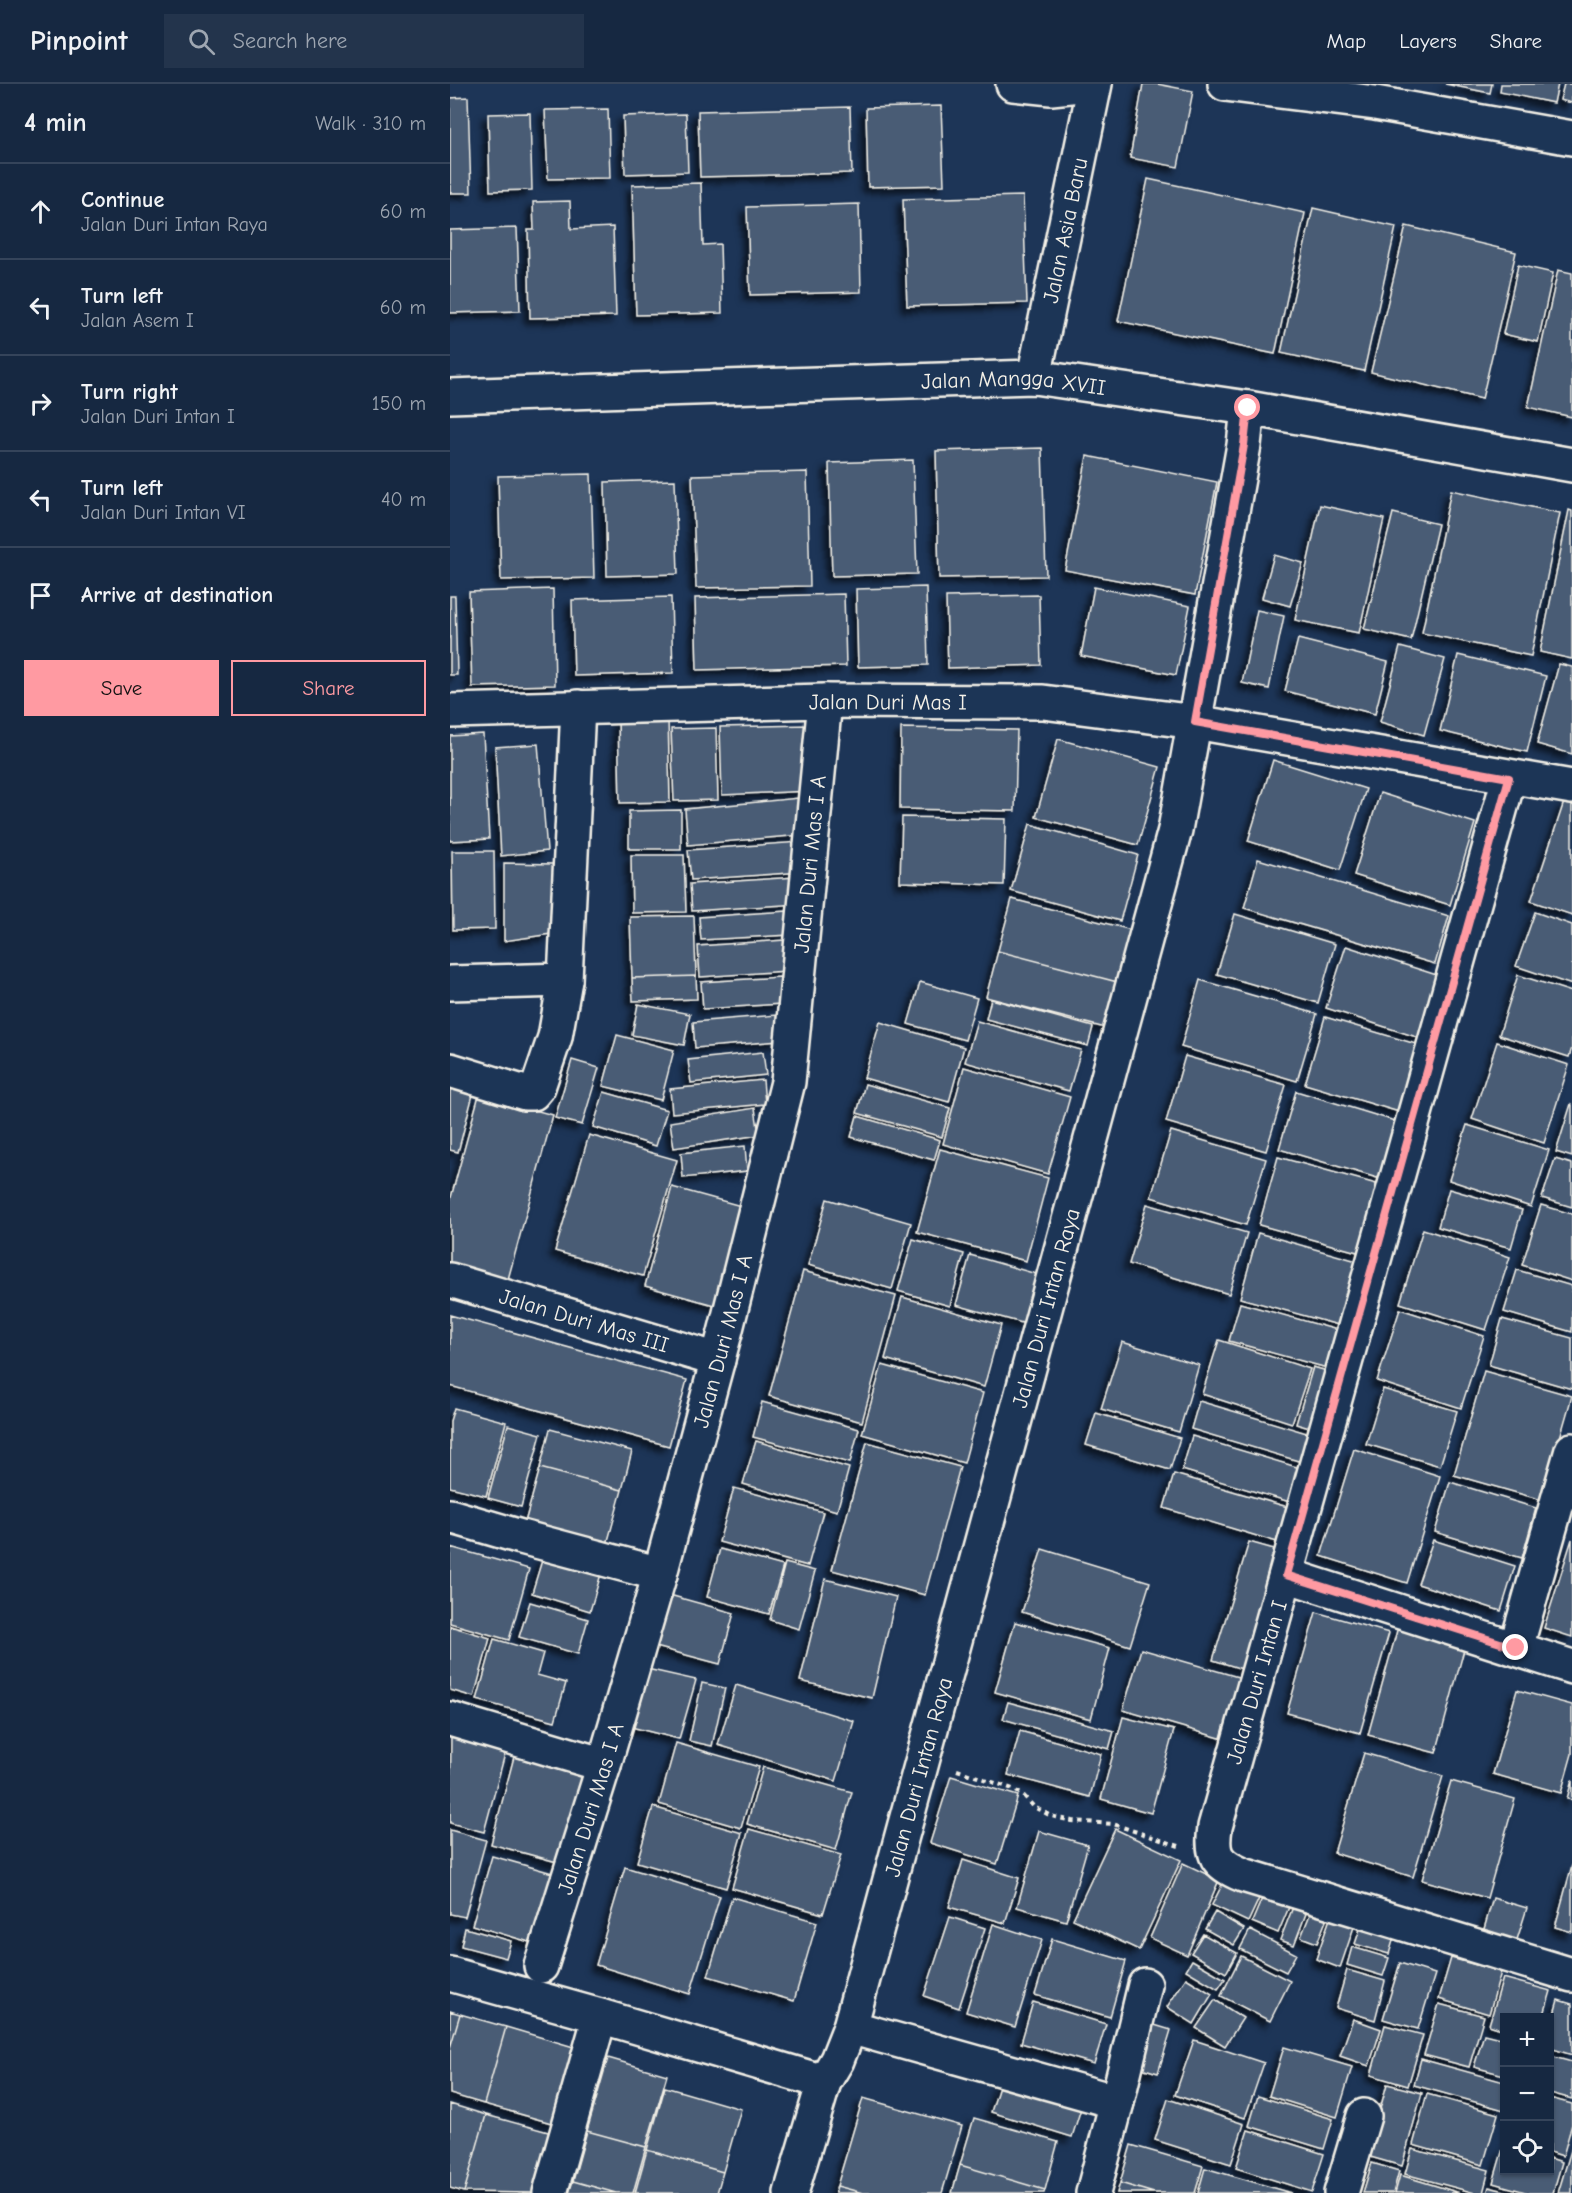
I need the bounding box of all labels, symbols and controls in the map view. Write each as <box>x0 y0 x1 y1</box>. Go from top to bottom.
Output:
search box <box>164 14 584 68</box>
text: Pinpoint <box>30 25 128 57</box>
icon: search <box>185 25 218 58</box>
text: Search here <box>233 28 347 54</box>
text: Map <box>1327 29 1366 53</box>
text: Layers <box>1399 29 1457 53</box>
text: Share <box>1490 29 1542 53</box>
text: 4 min <box>24 108 87 138</box>
text: Walk · 310 m <box>315 112 426 135</box>
street label: Jalan Asia Baru <box>1038 155 1093 305</box>
text: Continue <box>81 187 164 213</box>
icon: ahead <box>24 195 57 228</box>
text: 60 m <box>380 200 426 223</box>
text: Jalan Duri Intan Raya <box>81 213 268 236</box>
text: Turn left <box>81 283 163 309</box>
icon: left <box>24 291 57 324</box>
text: 60 m <box>380 296 426 319</box>
text: Jalan Asem I <box>81 309 194 332</box>
street label: Jalan Mangga XVII <box>921 365 1107 401</box>
text: Turn right <box>81 379 178 405</box>
icon: right <box>24 387 57 420</box>
text: 150 m <box>372 392 426 415</box>
route start <box>1234 394 1260 420</box>
text: Jalan Duri Intan I <box>81 405 235 428</box>
text: Turn left <box>81 475 163 501</box>
icon: left <box>24 483 57 516</box>
text: 40 m <box>381 488 426 511</box>
text: Jalan Duri Intan VI <box>81 501 246 524</box>
icon: arrive <box>24 579 57 612</box>
text: Arrive at destination <box>81 582 273 608</box>
button: Save <box>24 660 219 716</box>
button: Share <box>231 660 426 716</box>
street label: Jalan Duri Mas I <box>808 689 967 716</box>
street label: Jalan Duri Mas I A <box>789 774 832 954</box>
street label: Jalan Duri Intan Raya <box>1007 1205 1086 1411</box>
street label: Jalan Duri Mas I A <box>688 1251 758 1431</box>
street label: Jalan Duri Mas III <box>496 1283 672 1359</box>
street label: Jalan Duri Intan I <box>1221 1597 1293 1767</box>
route end <box>1502 1634 1528 1660</box>
street label: Jalan Duri Intan Raya <box>879 1674 958 1880</box>
street label: Jalan Duri Mas I A <box>552 1720 630 1898</box>
map controls <box>1500 2013 1554 2175</box>
button: + <box>1500 2013 1554 2067</box>
button: − <box>1500 2067 1554 2121</box>
button: locate <box>1500 2121 1554 2175</box>

